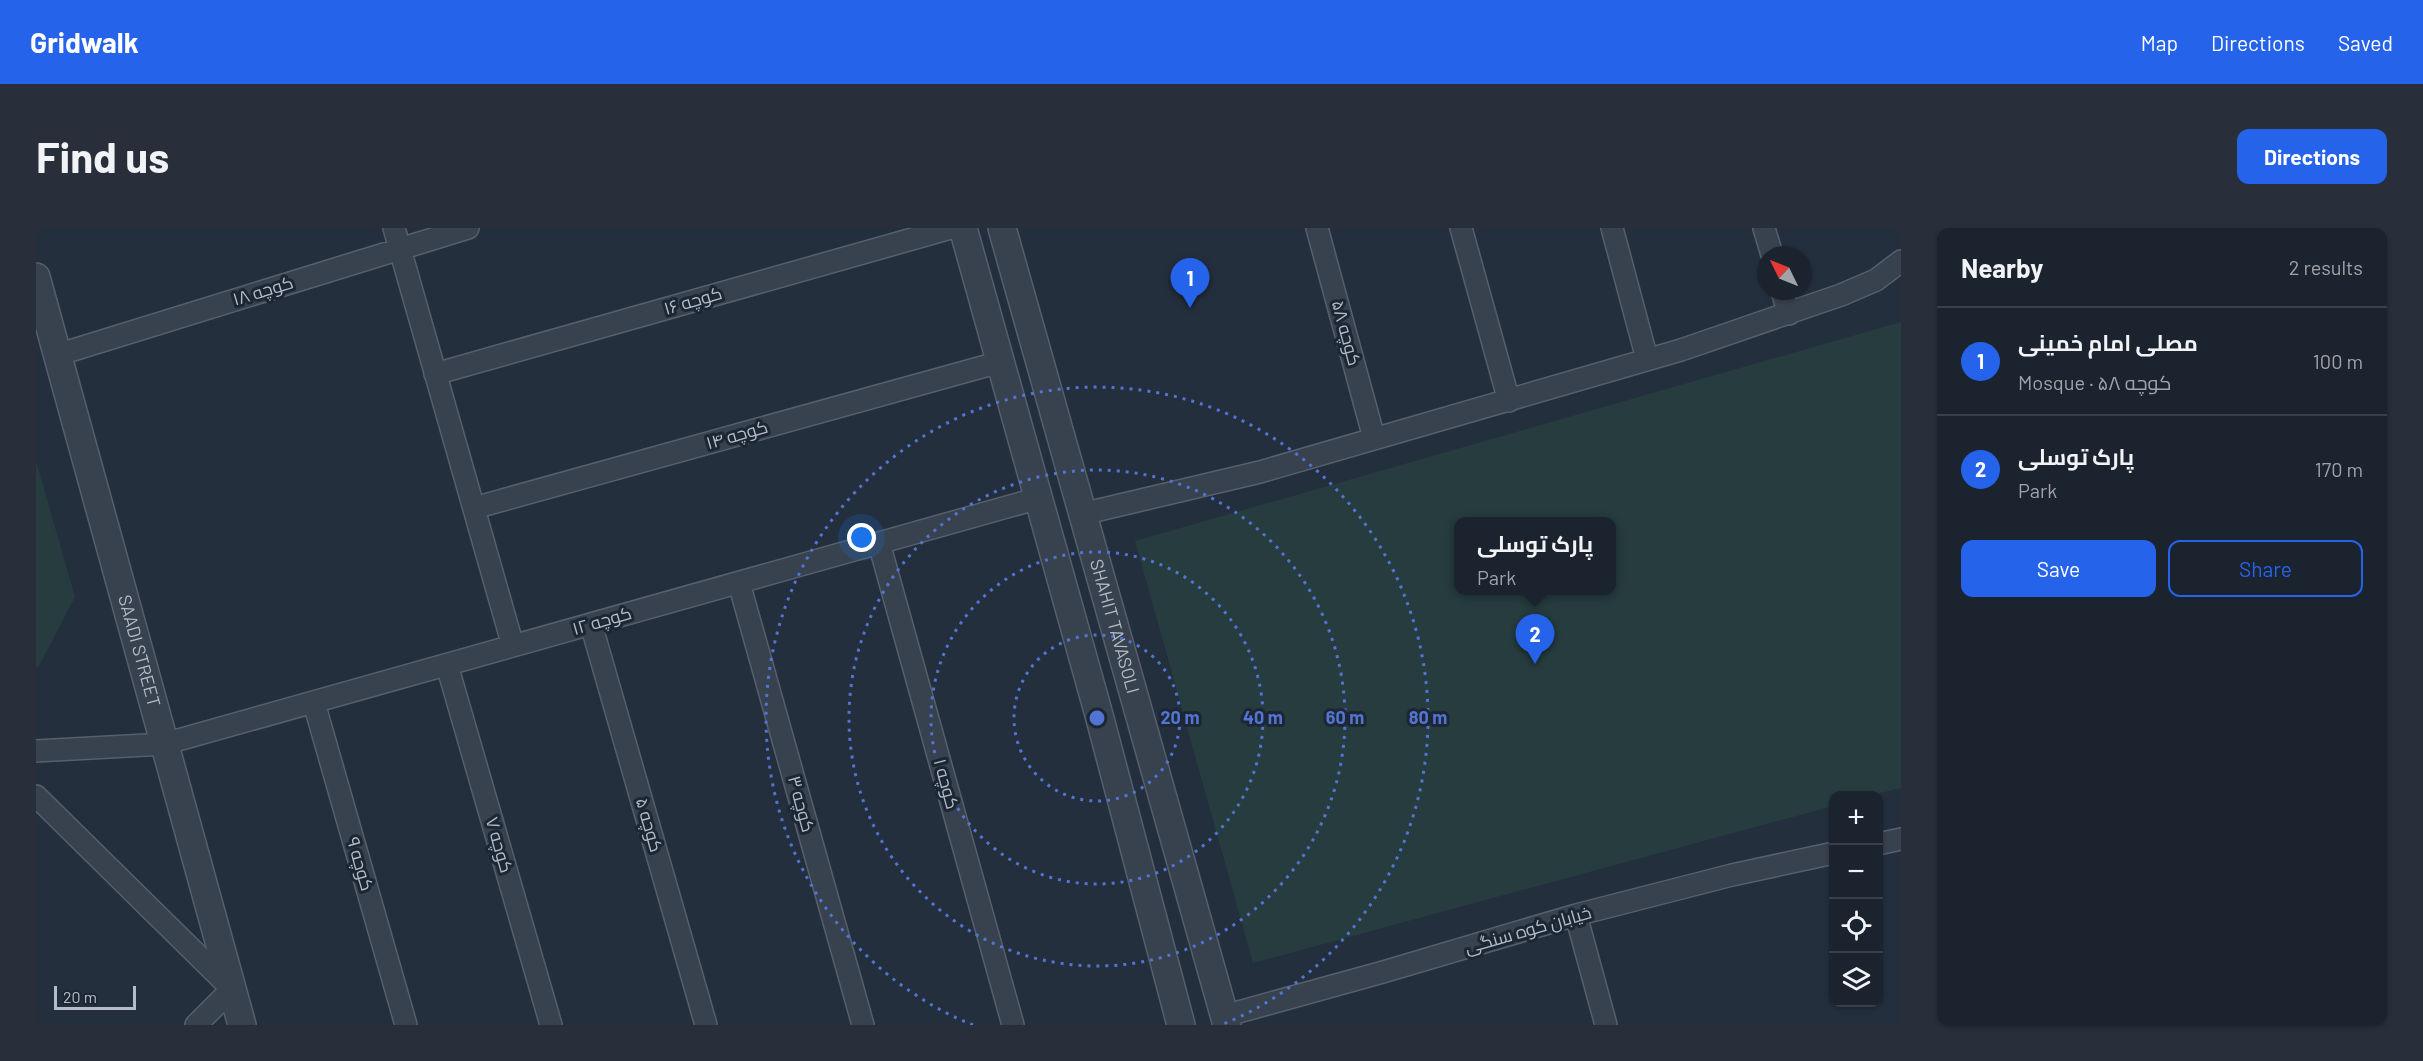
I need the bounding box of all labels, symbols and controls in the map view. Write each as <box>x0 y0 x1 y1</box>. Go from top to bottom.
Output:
text: Gridwalk <box>30 25 139 59</box>
text: Map <box>2141 30 2178 55</box>
text: Directions <box>2211 30 2305 55</box>
text: Saved <box>2338 30 2393 55</box>
button: Directions <box>2237 129 2387 184</box>
text: Find us <box>36 131 169 181</box>
north arrow <box>1757 246 1811 300</box>
text: Nearby <box>1961 252 2043 283</box>
text: 2 results <box>2289 255 2363 279</box>
pin: 1 <box>1170 259 1210 308</box>
street label: کوچه ۱۸ <box>230 270 296 312</box>
street label: کوچه ۱۶ <box>661 281 725 321</box>
street label: کوچه ۵۸ <box>1326 298 1366 368</box>
text: مصلی امام خمینی <box>2018 329 2198 355</box>
text: 1 <box>1977 349 1984 373</box>
text: 100 m <box>2313 349 2363 373</box>
text: Mosque · کوچه ۵۸ <box>2018 370 2172 394</box>
street label: کوچه ۱۴ <box>703 415 771 455</box>
text: پارک توسلی <box>2018 443 2134 469</box>
text: 2 <box>1975 457 1986 481</box>
text: 170 m <box>2315 457 2363 481</box>
text: Park <box>2018 478 2057 502</box>
popup <box>1454 517 1616 595</box>
your location <box>847 523 876 552</box>
text: پارک توسلی <box>1477 530 1593 556</box>
button: Save <box>1961 540 2156 597</box>
button: Share <box>2168 540 2363 597</box>
street label: SHAHIT TAVASOLI <box>1086 556 1145 696</box>
text: Park <box>1477 565 1516 589</box>
street label: SAADI STREET <box>114 592 166 709</box>
street label: کوچه ۱۲ <box>570 601 634 641</box>
pin: 2 <box>1516 614 1554 664</box>
text: 20 m <box>1161 706 1199 728</box>
text: 40 m <box>1243 706 1283 728</box>
text: 60 m <box>1326 706 1364 728</box>
text: 80 m <box>1409 706 1447 728</box>
centre of rings <box>1087 708 1107 728</box>
street label: کوچه ۱ <box>928 756 964 812</box>
street label: کوچه ۳ <box>782 773 820 835</box>
map controls <box>1829 791 1883 1007</box>
button: + <box>1829 791 1883 845</box>
street label: کوچه ۵ <box>630 795 668 855</box>
street label: کوچه ۷ <box>480 814 518 876</box>
street label: کوچه ۹ <box>341 834 379 894</box>
button: − <box>1829 845 1883 899</box>
button: locate <box>1829 899 1883 953</box>
street label: خیابان کوه سنگی <box>1462 900 1594 959</box>
button: layers <box>1829 953 1883 1007</box>
scale bar <box>54 983 136 1010</box>
text: 20 m <box>63 987 97 1006</box>

